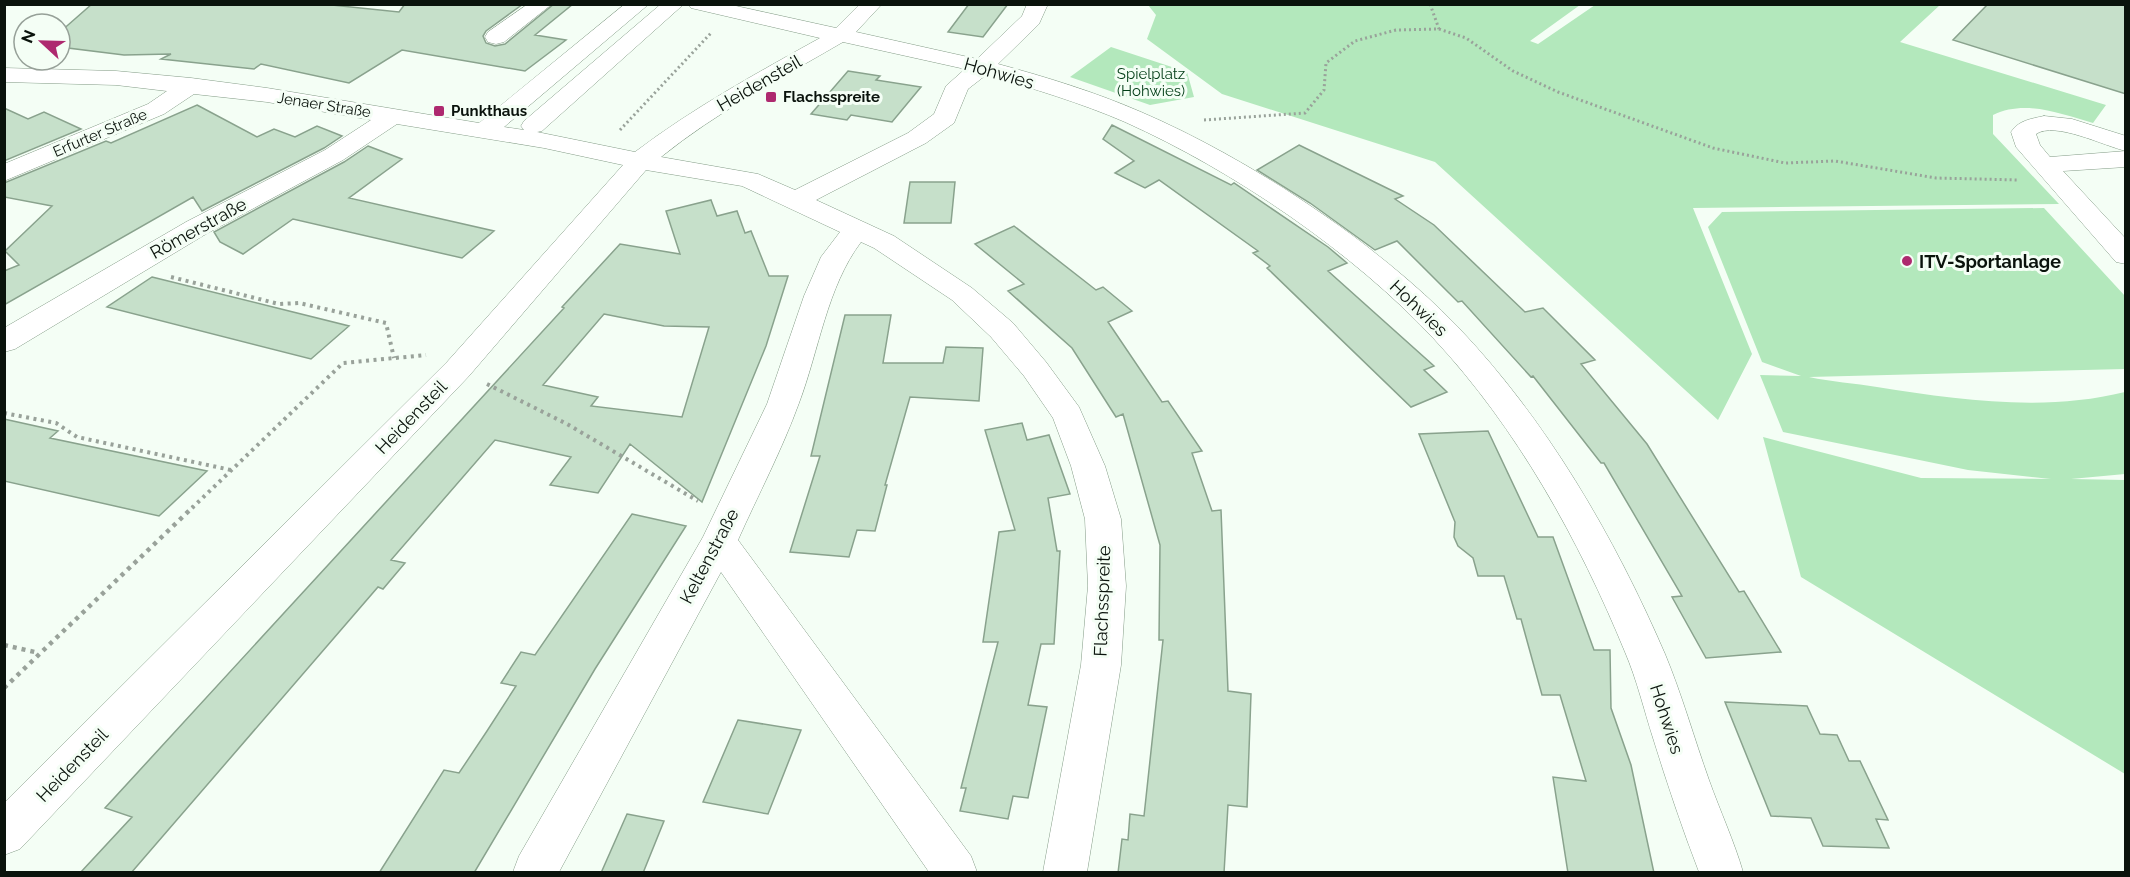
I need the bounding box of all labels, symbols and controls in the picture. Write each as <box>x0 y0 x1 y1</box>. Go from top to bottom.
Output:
north arrow <box>12 12 72 72</box>
text: N <box>17 27 40 46</box>
street label: Heidensteil <box>713 50 805 116</box>
street label: Hohwies <box>962 53 1037 93</box>
park label: Spielplatz (Hohwies) <box>1117 65 1185 100</box>
place label: Flachsspreite <box>783 88 880 106</box>
street label: Jenaer Straße <box>276 89 372 121</box>
marker: Flachsspreite <box>764 90 778 104</box>
place label: Punkthaus <box>451 102 527 120</box>
marker: Punkthaus <box>432 104 446 118</box>
street label: Erfurter Straße <box>50 105 150 161</box>
street label: Römerstraße <box>146 193 250 263</box>
place label: ITV-Sportanlage <box>1919 251 2061 272</box>
marker: ITV-Sportanlage <box>1900 254 1914 268</box>
street label: Hohwies <box>1386 275 1452 341</box>
street label: Heidensteil <box>371 376 451 458</box>
street label: Keltenstraße <box>675 504 743 607</box>
street label: Flachsspreite <box>1090 545 1114 657</box>
street label: Hohwies <box>1646 682 1688 757</box>
street label: Heidensteil <box>32 724 112 806</box>

